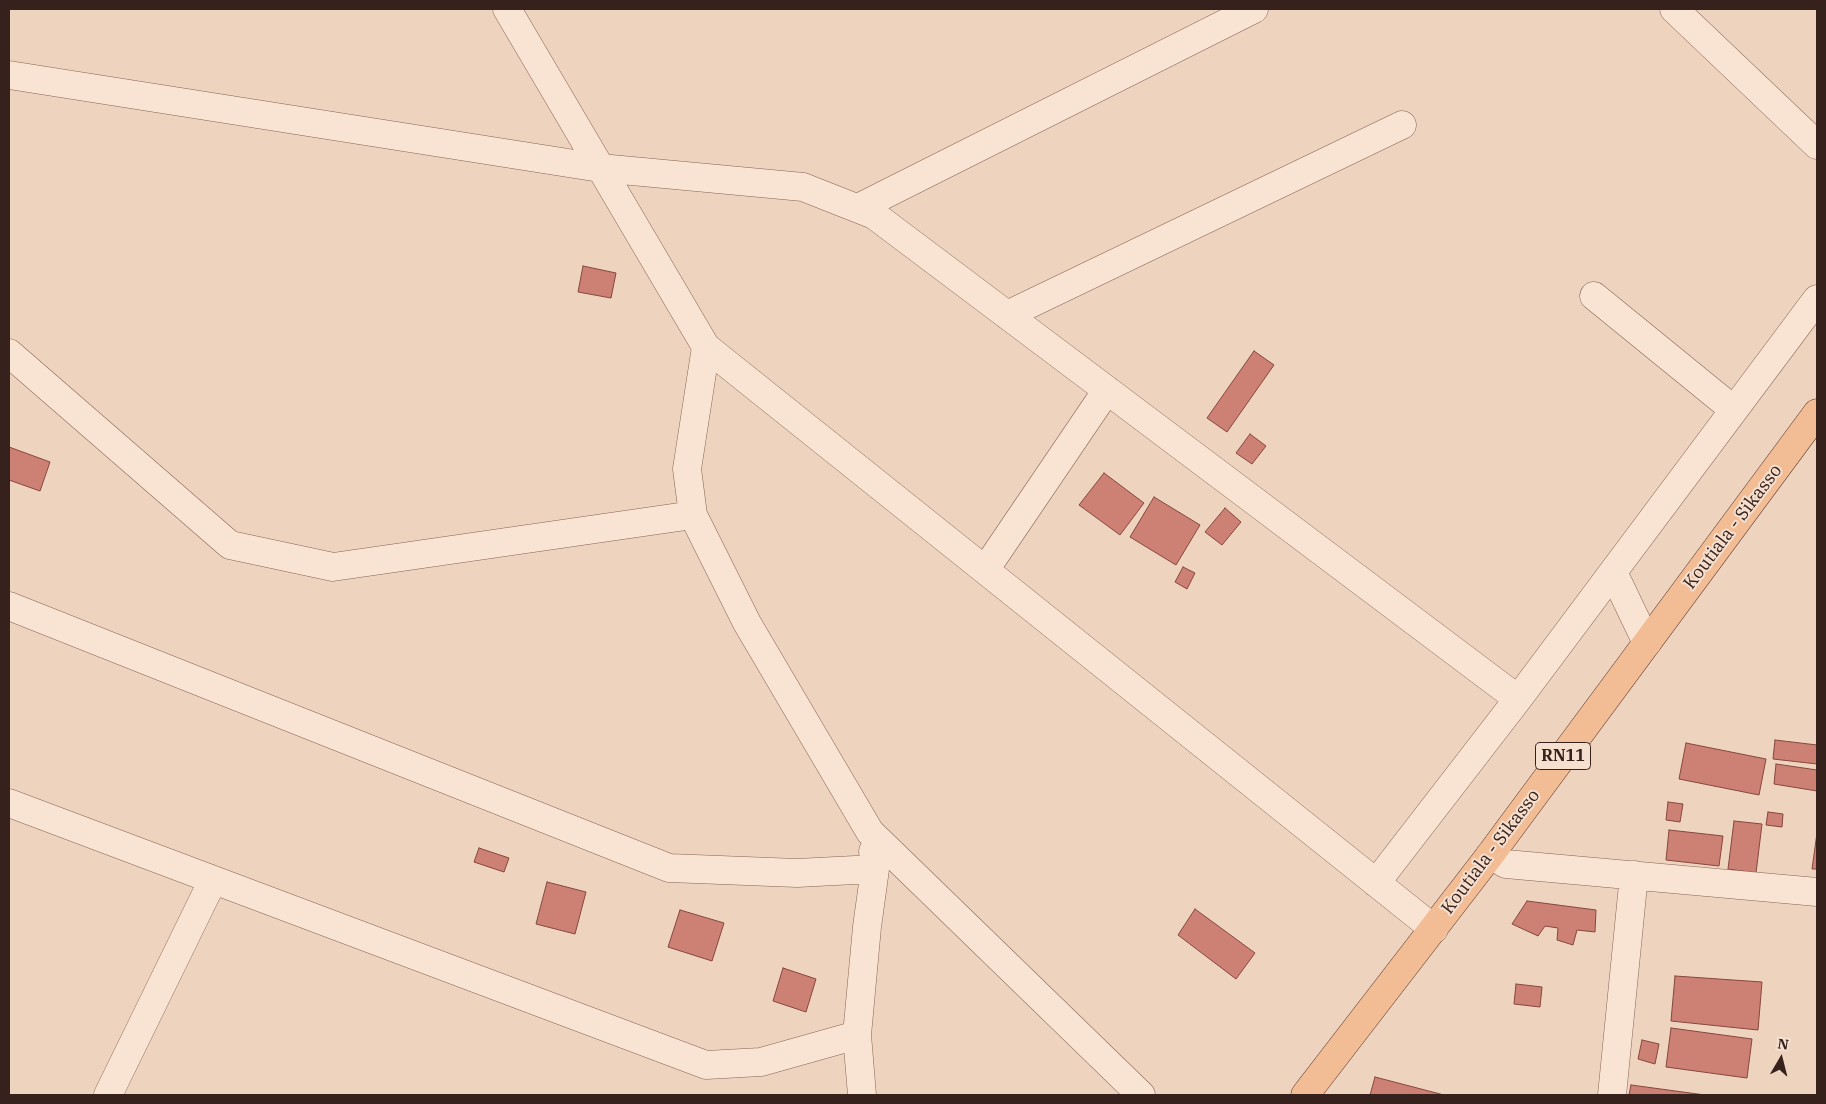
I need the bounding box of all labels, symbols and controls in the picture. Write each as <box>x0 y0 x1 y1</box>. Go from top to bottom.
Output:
street label: Koutiala - Sikasso <box>1679 460 1787 594</box>
road number: RN11 <box>1536 742 1590 769</box>
street label: Koutiala - Sikasso <box>1437 785 1545 919</box>
north arrow <box>1756 1034 1806 1084</box>
text: N <box>1776 1034 1790 1054</box>

